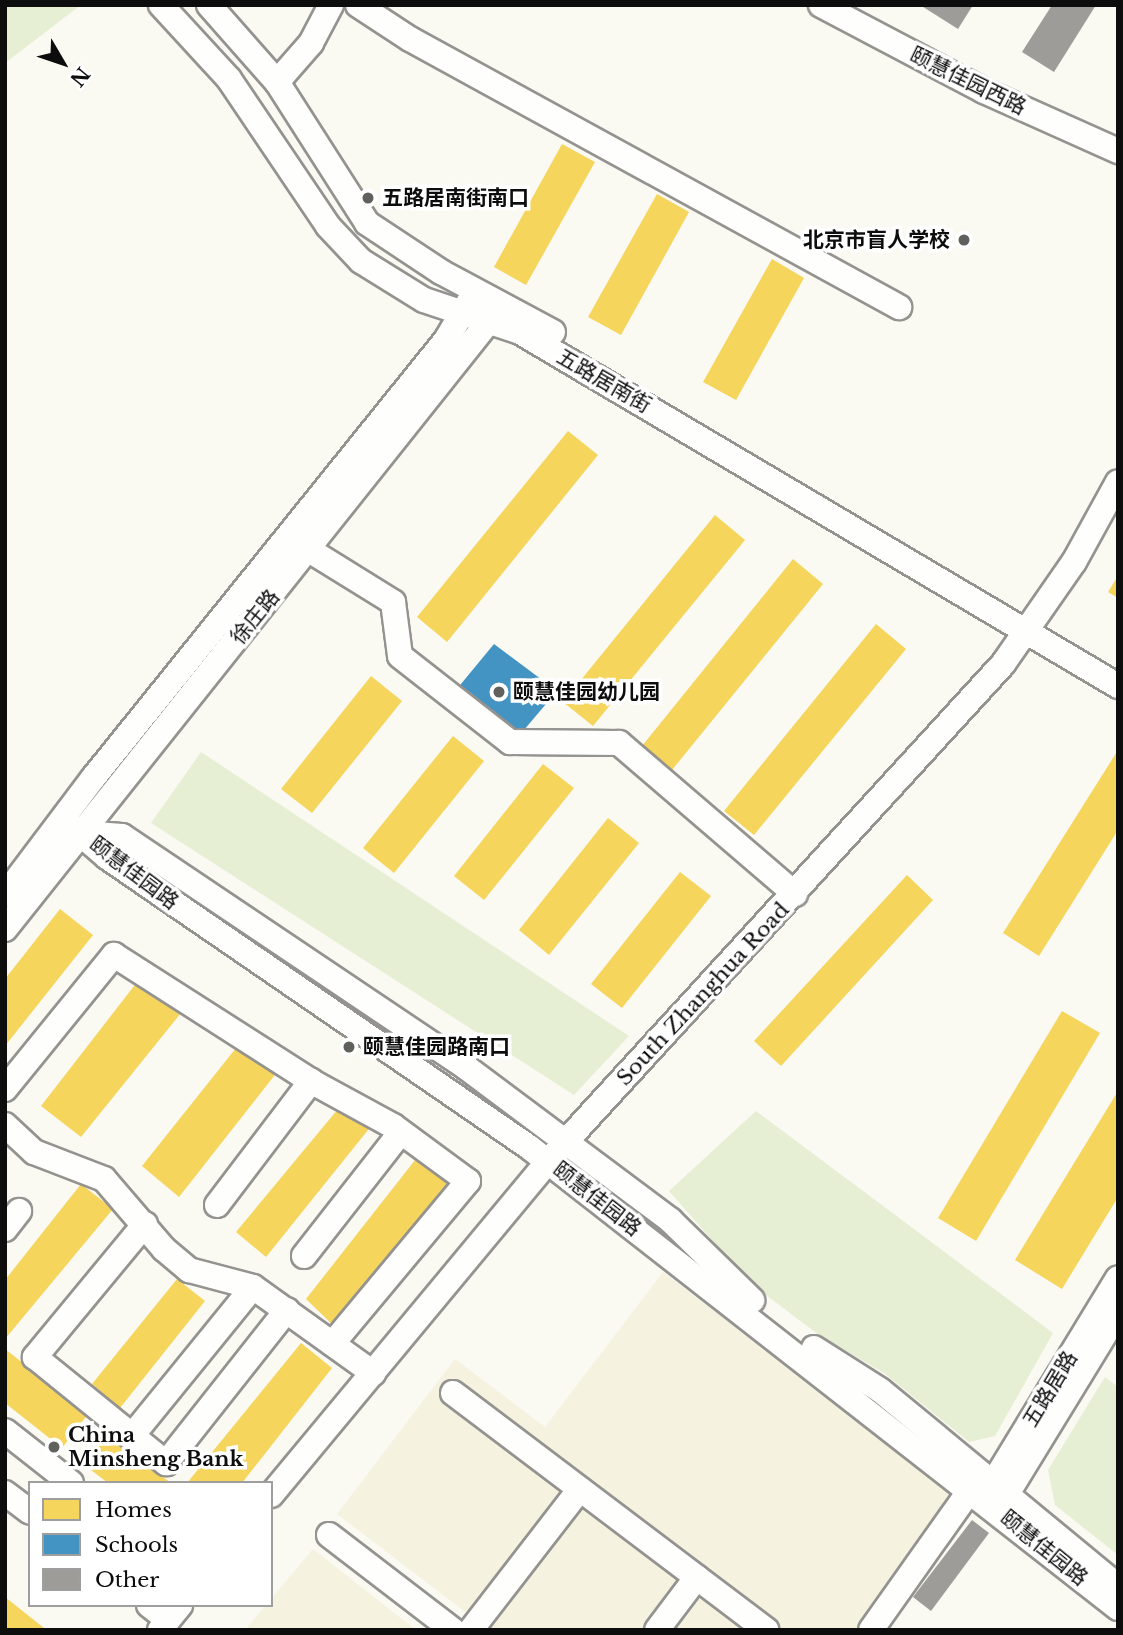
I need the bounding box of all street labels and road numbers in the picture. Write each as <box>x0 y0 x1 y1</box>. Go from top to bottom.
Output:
street label: 颐慧佳园西路 <box>906 42 1030 120</box>
street label: 五路居南街 <box>552 344 656 418</box>
street label: 徐庄路 <box>225 585 285 649</box>
street label: 颐慧佳园路 <box>84 831 184 915</box>
street label: South Zhanghua Road <box>612 897 794 1091</box>
street label: 颐慧佳园路 <box>548 1157 646 1241</box>
street label: 五路居路 <box>1018 1347 1082 1431</box>
street label: 颐慧佳园路 <box>995 1505 1093 1591</box>

